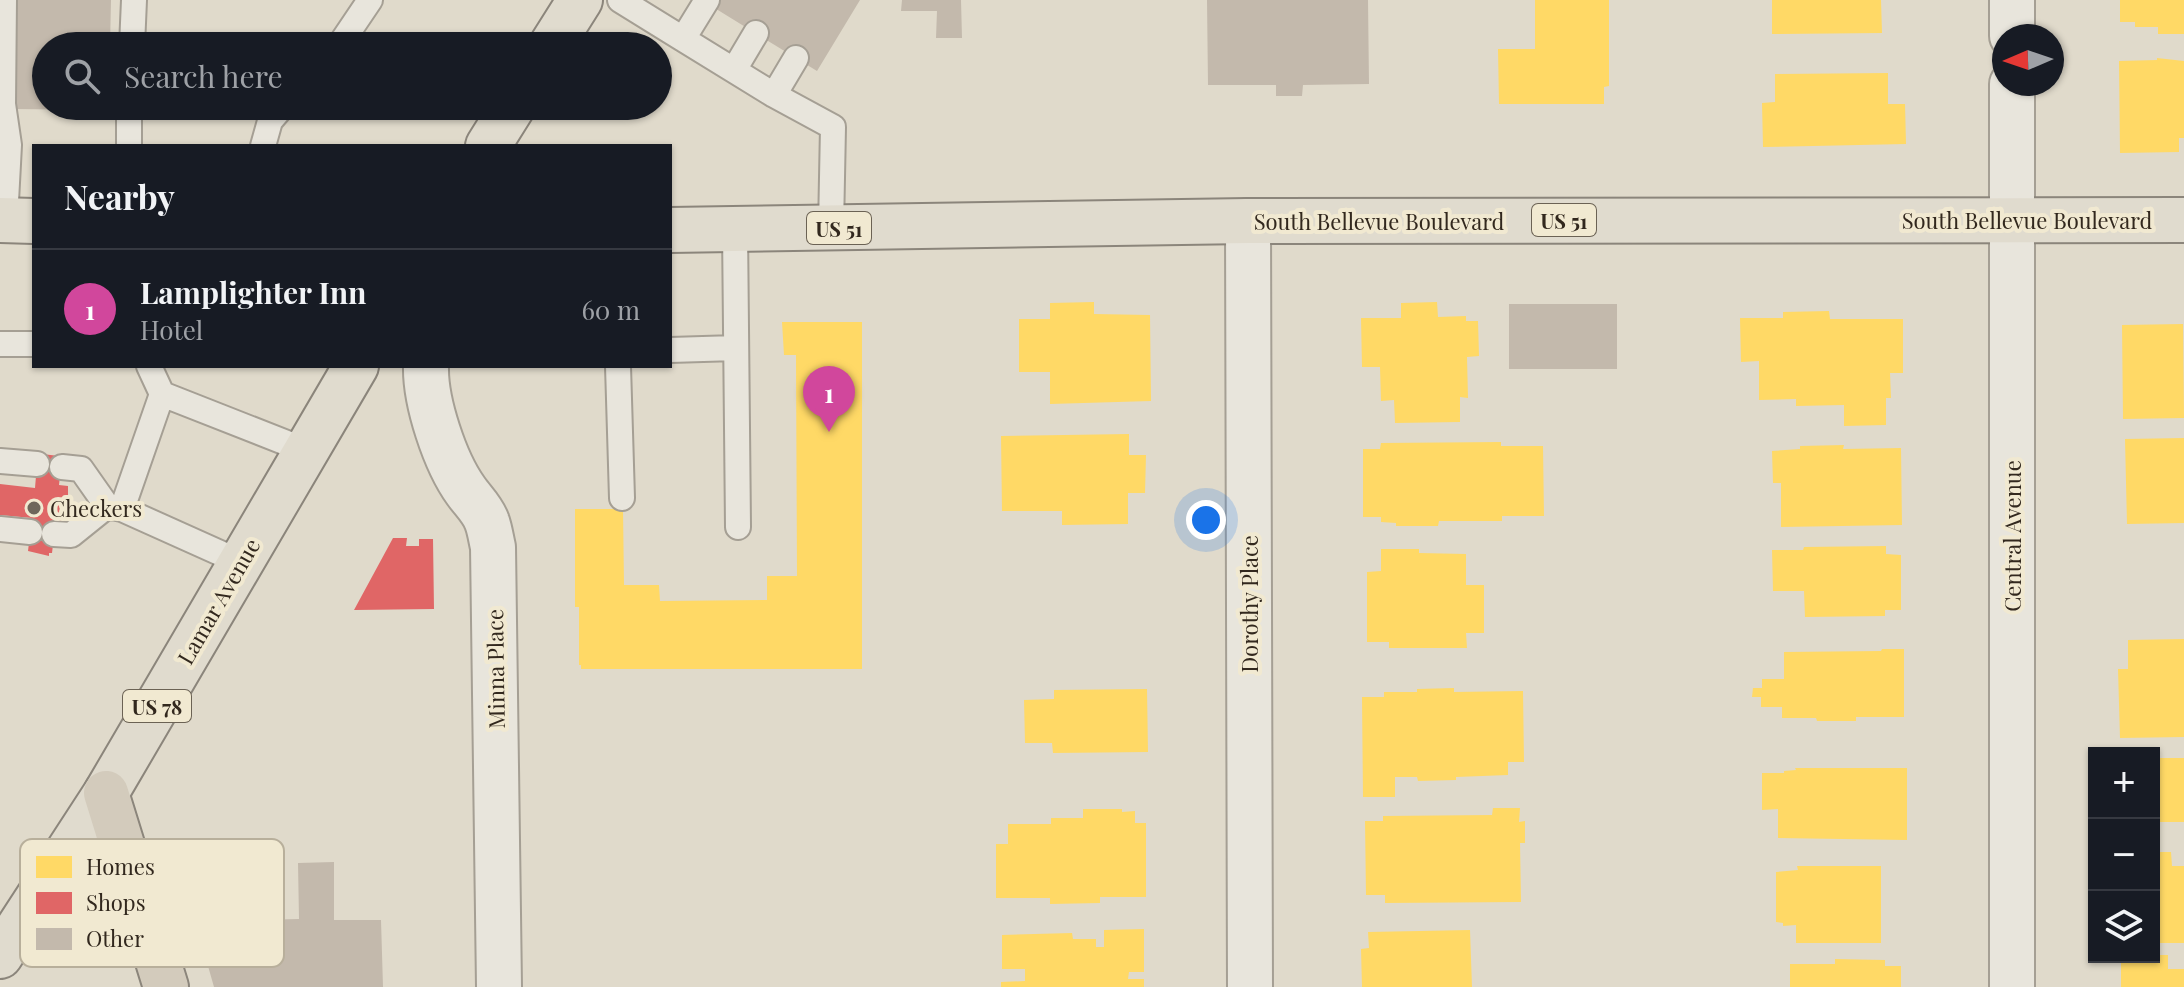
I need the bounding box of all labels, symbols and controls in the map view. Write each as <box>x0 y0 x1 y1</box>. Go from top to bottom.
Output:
north arrow <box>1992 24 2064 96</box>
search box <box>32 32 672 120</box>
icon: search <box>60 54 104 98</box>
text: Search here <box>124 56 283 96</box>
text: Nearby <box>64 173 175 219</box>
road number: US 51 <box>1532 204 1596 236</box>
street label: South Bellevue Boulevard <box>1902 205 2153 235</box>
street label: South Bellevue Boulevard <box>1254 206 1505 236</box>
road number: US 51 <box>807 212 871 244</box>
text: Lamplighter Inn <box>140 272 367 312</box>
text: 1 <box>85 292 95 327</box>
text: 60 m <box>581 292 640 327</box>
text: Hotel <box>140 312 203 347</box>
pin: 1 <box>803 366 855 432</box>
street label: Central Avenue <box>1997 460 2027 612</box>
place label: Checkers <box>50 493 142 523</box>
marker: Checkers <box>25 499 43 517</box>
your location <box>1186 500 1226 540</box>
street label: Lamar Avenue <box>170 532 266 670</box>
street label: Dorothy Place <box>1234 535 1264 673</box>
street label: Minna Place <box>479 609 511 729</box>
road number: US 78 <box>123 690 191 722</box>
map controls <box>2088 747 2160 963</box>
button: + <box>2088 747 2160 819</box>
button: − <box>2088 819 2160 891</box>
legend <box>20 839 284 967</box>
text: Homes <box>86 851 155 881</box>
text: Shops <box>86 887 146 917</box>
button: layers <box>2088 891 2160 963</box>
text: Other <box>86 923 144 953</box>

